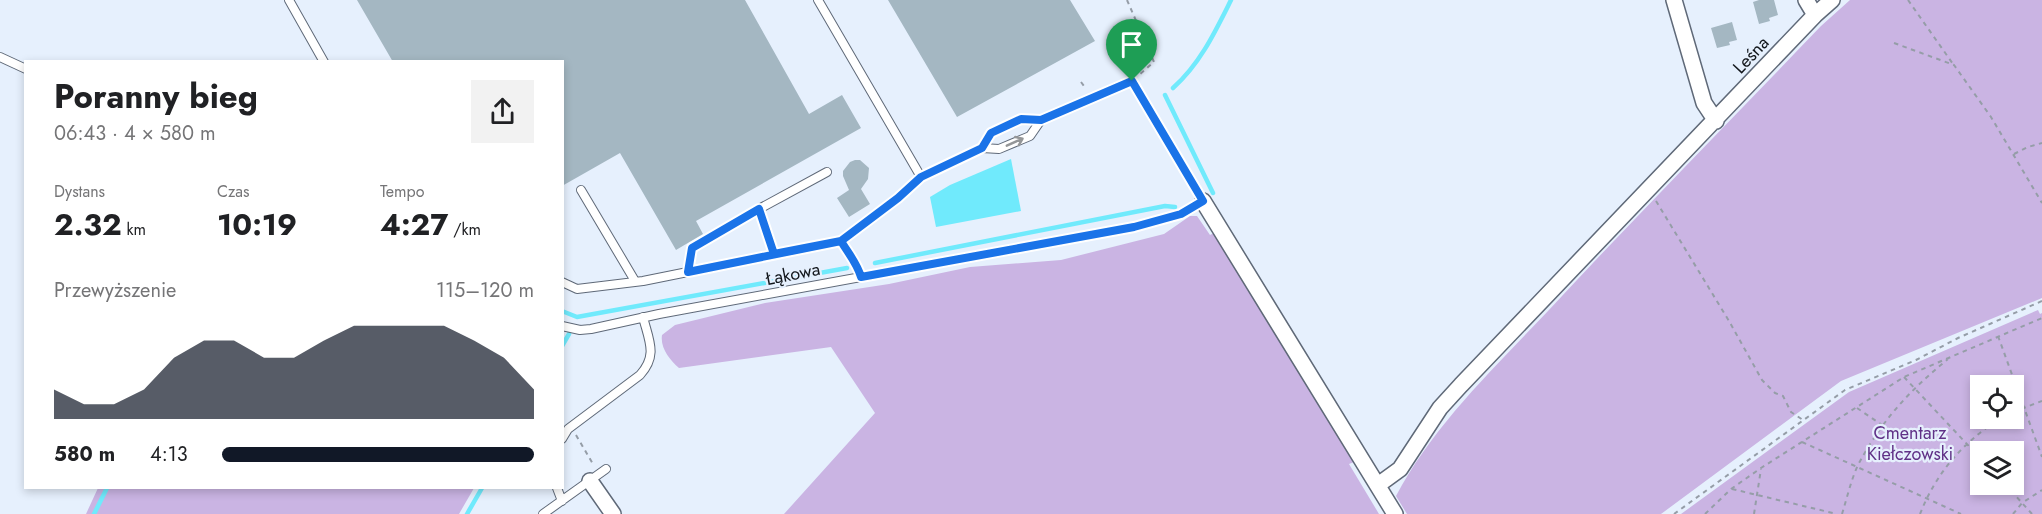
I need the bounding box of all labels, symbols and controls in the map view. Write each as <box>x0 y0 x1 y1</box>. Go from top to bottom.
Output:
pin <box>1106 19 1157 81</box>
icon: arrive <box>1115 28 1148 61</box>
street label: Leśna <box>1727 31 1775 79</box>
text: Poranny bieg <box>54 73 258 120</box>
button: share <box>471 80 534 143</box>
text: 06:43 · 4 × 580 m <box>54 119 215 148</box>
one-way arrow <box>1006 136 1024 147</box>
text: Dystans <box>54 180 105 203</box>
text: Czas <box>217 180 249 203</box>
text: Tempo <box>380 180 424 203</box>
text: 2.32 <box>54 203 122 246</box>
text: 10:19 <box>217 203 297 246</box>
text: 4:27 <box>380 203 448 246</box>
text: km <box>122 218 146 241</box>
text: /km <box>448 218 481 241</box>
street label: Łąkowa <box>763 256 822 292</box>
text: Przewyższenie <box>54 276 176 305</box>
text: 115–120 m <box>436 276 534 305</box>
map controls <box>1970 375 2024 495</box>
button: locate <box>1970 375 2024 429</box>
park label: Cmentarz Kiełczowski <box>1867 420 1953 467</box>
text: 580 m <box>54 440 115 469</box>
text: 4:13 <box>150 440 188 469</box>
button: layers <box>1970 441 2024 495</box>

